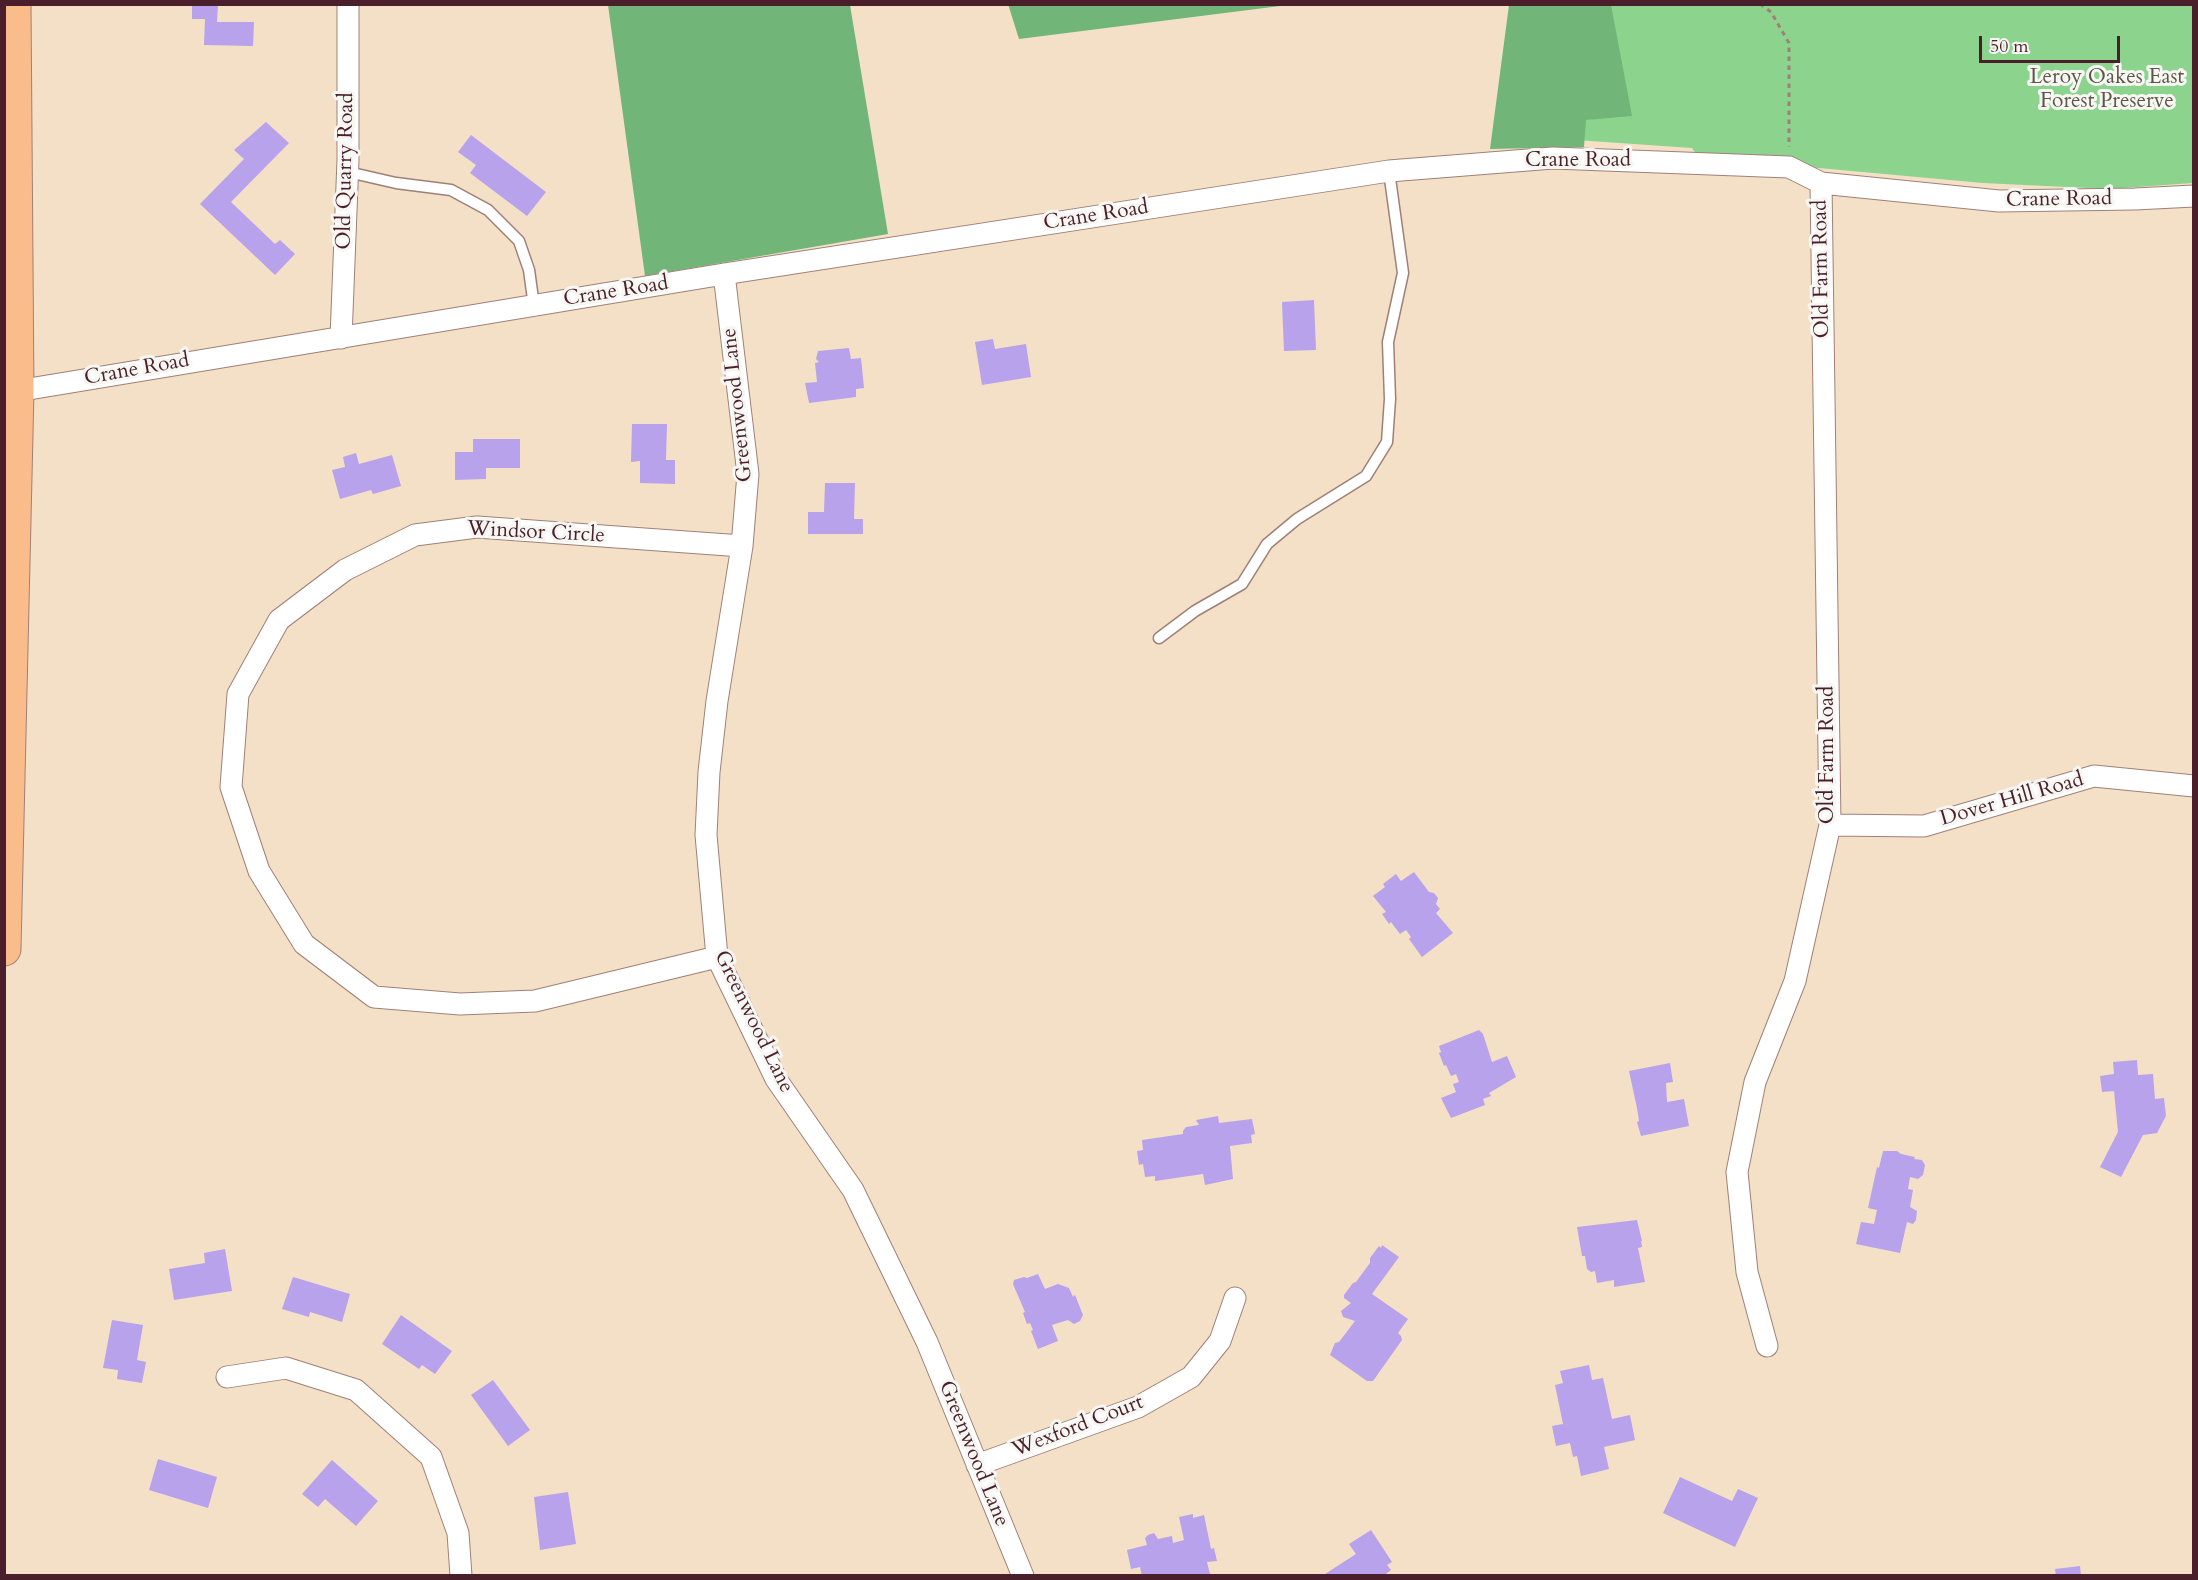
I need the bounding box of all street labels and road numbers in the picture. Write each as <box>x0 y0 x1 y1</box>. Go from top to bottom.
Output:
street label: Old Quarry Road <box>332 92 360 250</box>
street label: Crane Road <box>1525 148 1631 174</box>
street label: Crane Road <box>2006 186 2112 214</box>
street label: Crane Road <box>1042 195 1150 237</box>
street label: Old Farm Road <box>1808 200 1836 338</box>
street label: Crane Road <box>562 271 670 313</box>
street label: Greenwood Lane <box>717 327 759 483</box>
street label: Crane Road <box>83 348 191 392</box>
street label: Windsor Circle <box>466 517 606 549</box>
street label: Old Farm Road <box>1815 686 1841 824</box>
street label: Dover Hill Road <box>1937 768 2087 832</box>
street label: Greenwood Lane <box>708 947 798 1097</box>
street label: Greenwood Lane <box>932 1377 1014 1531</box>
street label: Wexford Court <box>1009 1390 1147 1464</box>

